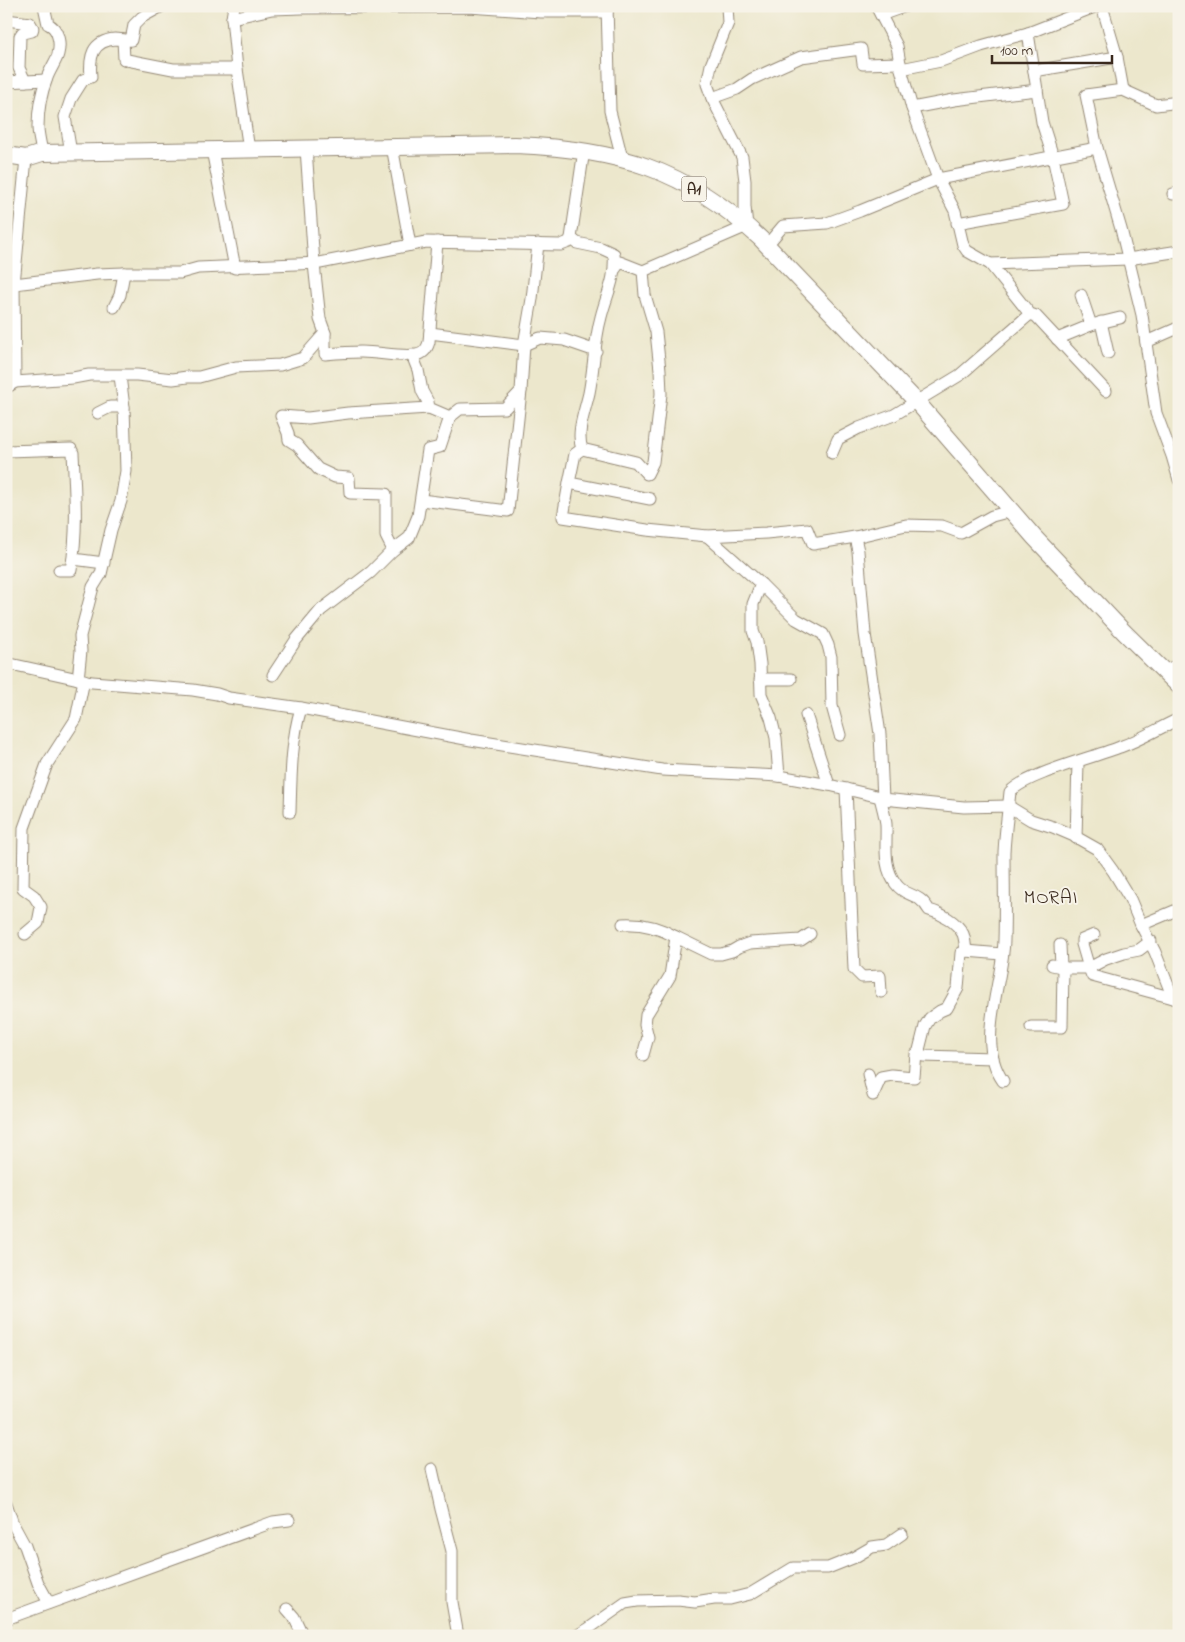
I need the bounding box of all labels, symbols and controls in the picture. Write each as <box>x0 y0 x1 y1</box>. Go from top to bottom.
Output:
scale bar <box>992 32 1112 64</box>
text: 100 m <box>1000 40 1033 62</box>
road number: A1 <box>682 176 706 202</box>
district label: MORAI <box>1024 885 1078 912</box>

